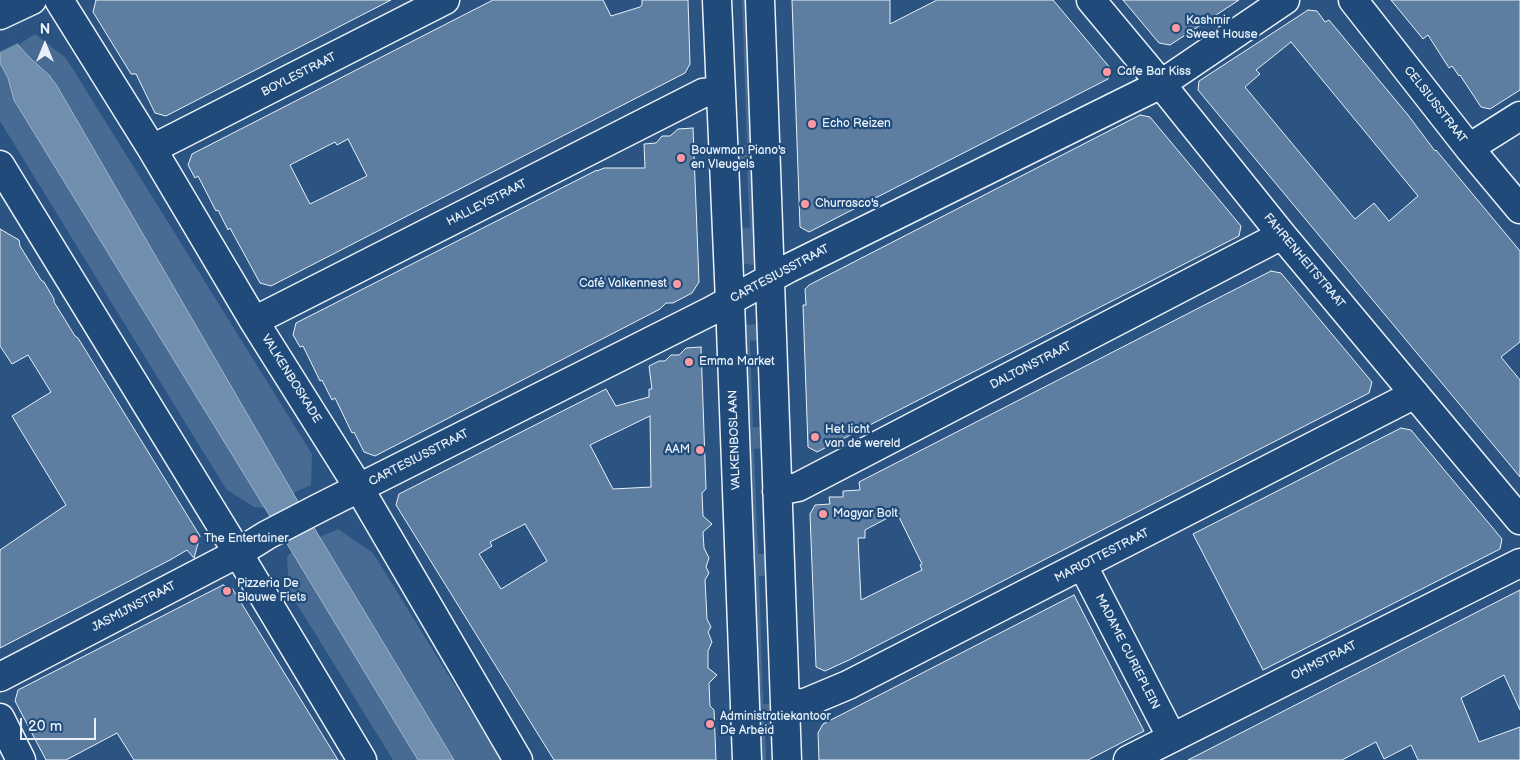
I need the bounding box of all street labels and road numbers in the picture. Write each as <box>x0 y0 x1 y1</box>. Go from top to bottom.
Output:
street label: BOYLESTRAAT <box>259 50 339 100</box>
street label: CELSIUSSTRAAT <box>1400 64 1470 146</box>
street label: HALLEYSTRAAT <box>444 177 530 229</box>
street label: FAHRENHEITSTRAAT <box>1260 211 1348 311</box>
street label: CARTESIUSSTRAAT <box>728 242 832 306</box>
street label: VALKENBOSKADE <box>258 332 324 426</box>
street label: DALTONSTRAAT <box>988 339 1074 393</box>
street label: VALKENBOSLAAN <box>726 390 744 490</box>
street label: CARTESIUSSTRAAT <box>367 427 471 489</box>
street label: MARIOTTESTRAAT <box>1052 526 1152 586</box>
street label: JASMIJNSTRAAT <box>89 579 179 635</box>
street label: MADAME CURIEPLEIN <box>1092 592 1162 712</box>
street label: OHMSTRAAT <box>1289 638 1359 684</box>

